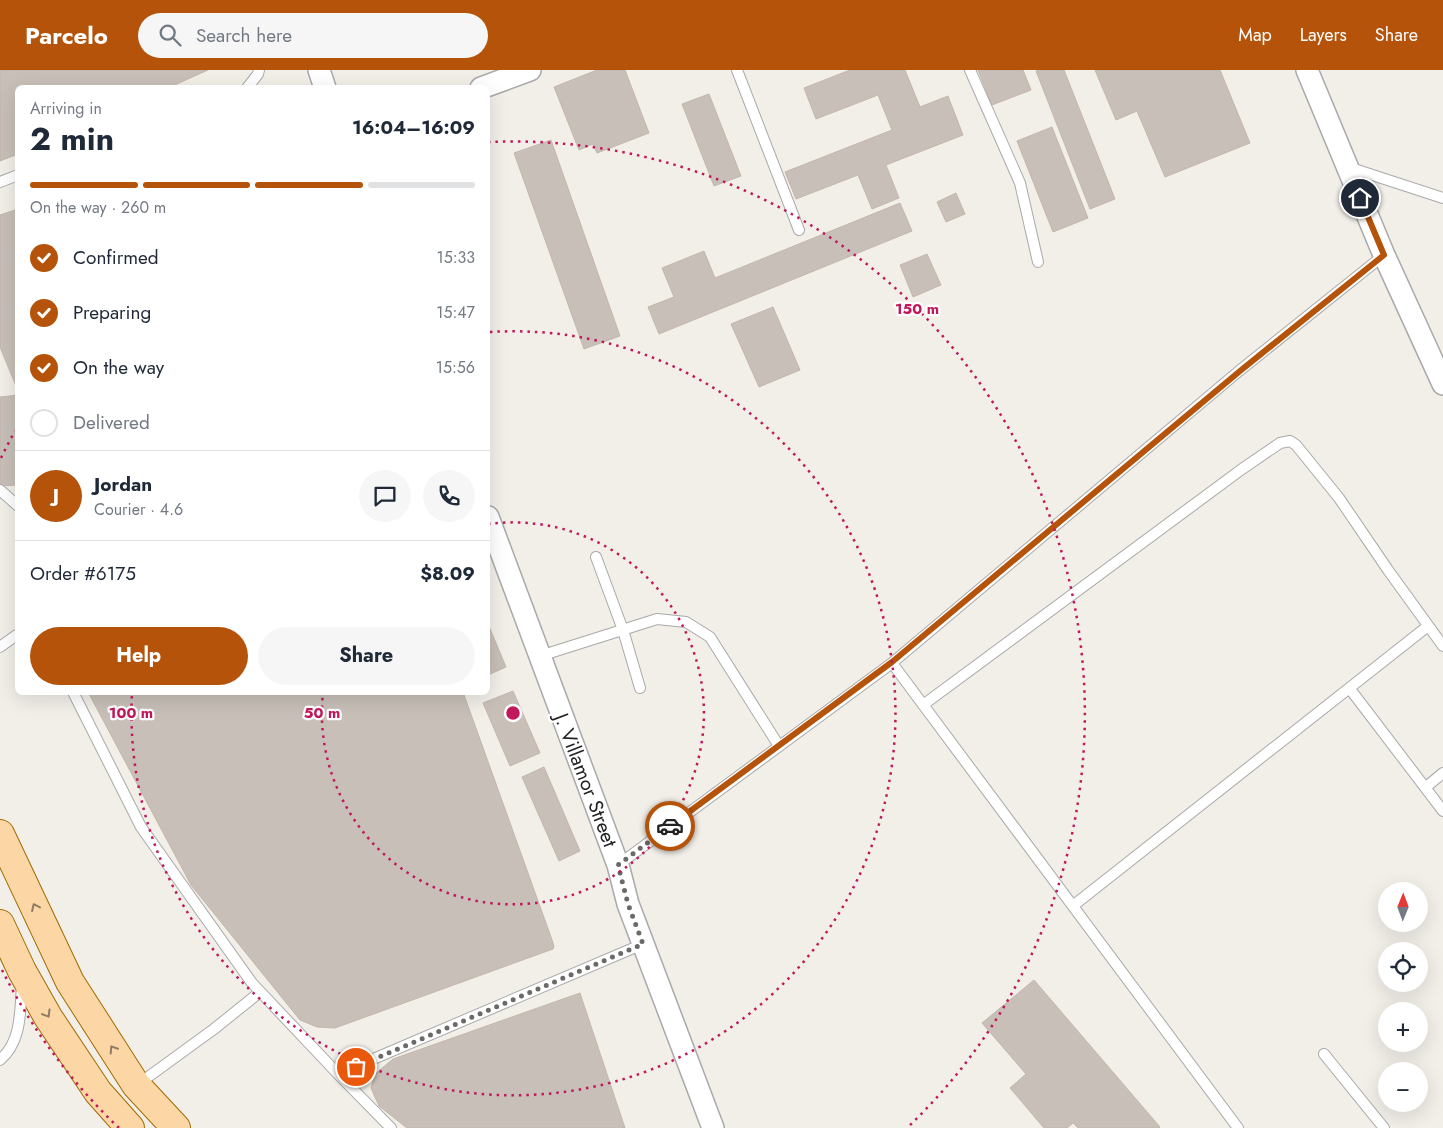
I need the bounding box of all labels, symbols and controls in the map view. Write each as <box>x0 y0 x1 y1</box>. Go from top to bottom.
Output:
search box <box>138 13 488 58</box>
text: Parcelo <box>25 18 108 53</box>
icon: search <box>156 21 184 49</box>
text: Search here <box>196 22 292 49</box>
text: Map <box>1238 22 1272 48</box>
text: Layers <box>1300 22 1347 48</box>
text: Share <box>1375 22 1418 48</box>
text: Arriving in <box>30 97 102 120</box>
text: 16:04–16:09 <box>352 114 475 141</box>
text: 2 min <box>30 116 114 162</box>
pin <box>1339 177 1381 219</box>
icon: home <box>1346 184 1374 212</box>
text: On the way · 260 m <box>30 196 166 219</box>
icon: check <box>30 244 58 272</box>
text: Confirmed <box>73 244 159 271</box>
text: 15:33 <box>437 246 475 269</box>
text: 150 m <box>895 298 939 320</box>
icon: check <box>30 299 58 327</box>
text: Preparing <box>73 299 151 326</box>
text: 15:47 <box>436 301 475 324</box>
icon: check <box>30 354 58 382</box>
text: On the way <box>73 354 164 381</box>
text: 15:56 <box>436 356 475 379</box>
text: Delivered <box>73 409 150 436</box>
button: chat <box>359 470 411 522</box>
button: phone <box>423 470 475 522</box>
text: Jordan <box>94 471 152 498</box>
text: J <box>53 482 59 509</box>
text: Courier · 4.6 <box>94 498 183 521</box>
text: Order #6175 <box>30 560 136 587</box>
text: $8.09 <box>420 560 475 587</box>
button: Help <box>30 627 248 685</box>
button: Share <box>258 627 475 685</box>
text: 100 m <box>109 702 153 724</box>
text: 50 m <box>304 702 340 724</box>
centre of rings <box>504 704 522 722</box>
street label: J. Villamor Street <box>546 706 624 851</box>
courier <box>645 801 695 851</box>
icon: car <box>656 812 684 840</box>
north arrow <box>1378 882 1428 932</box>
map controls <box>1378 882 1428 1112</box>
one-way arrow <box>30 903 41 912</box>
button: locate <box>1378 942 1428 992</box>
button: + <box>1378 1002 1428 1052</box>
one-way arrow <box>40 1008 50 1017</box>
one-way arrow <box>110 1045 119 1055</box>
pin <box>335 1046 377 1088</box>
icon: bag <box>342 1053 370 1081</box>
button: − <box>1378 1062 1428 1112</box>

